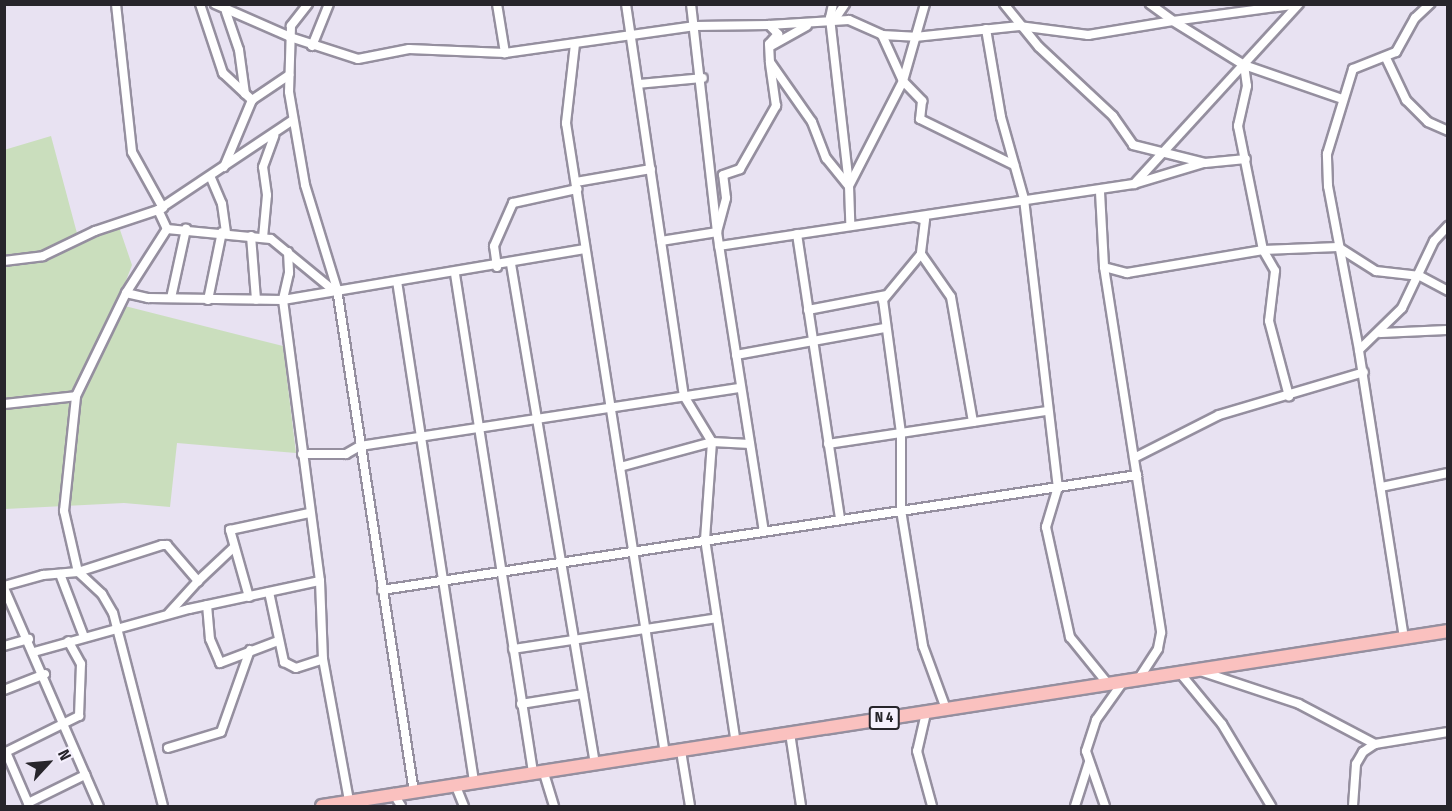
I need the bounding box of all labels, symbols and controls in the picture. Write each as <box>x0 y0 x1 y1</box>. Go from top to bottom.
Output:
road number: N 4 <box>868 707 900 729</box>
north arrow <box>18 733 78 793</box>
text: N <box>54 746 75 763</box>

